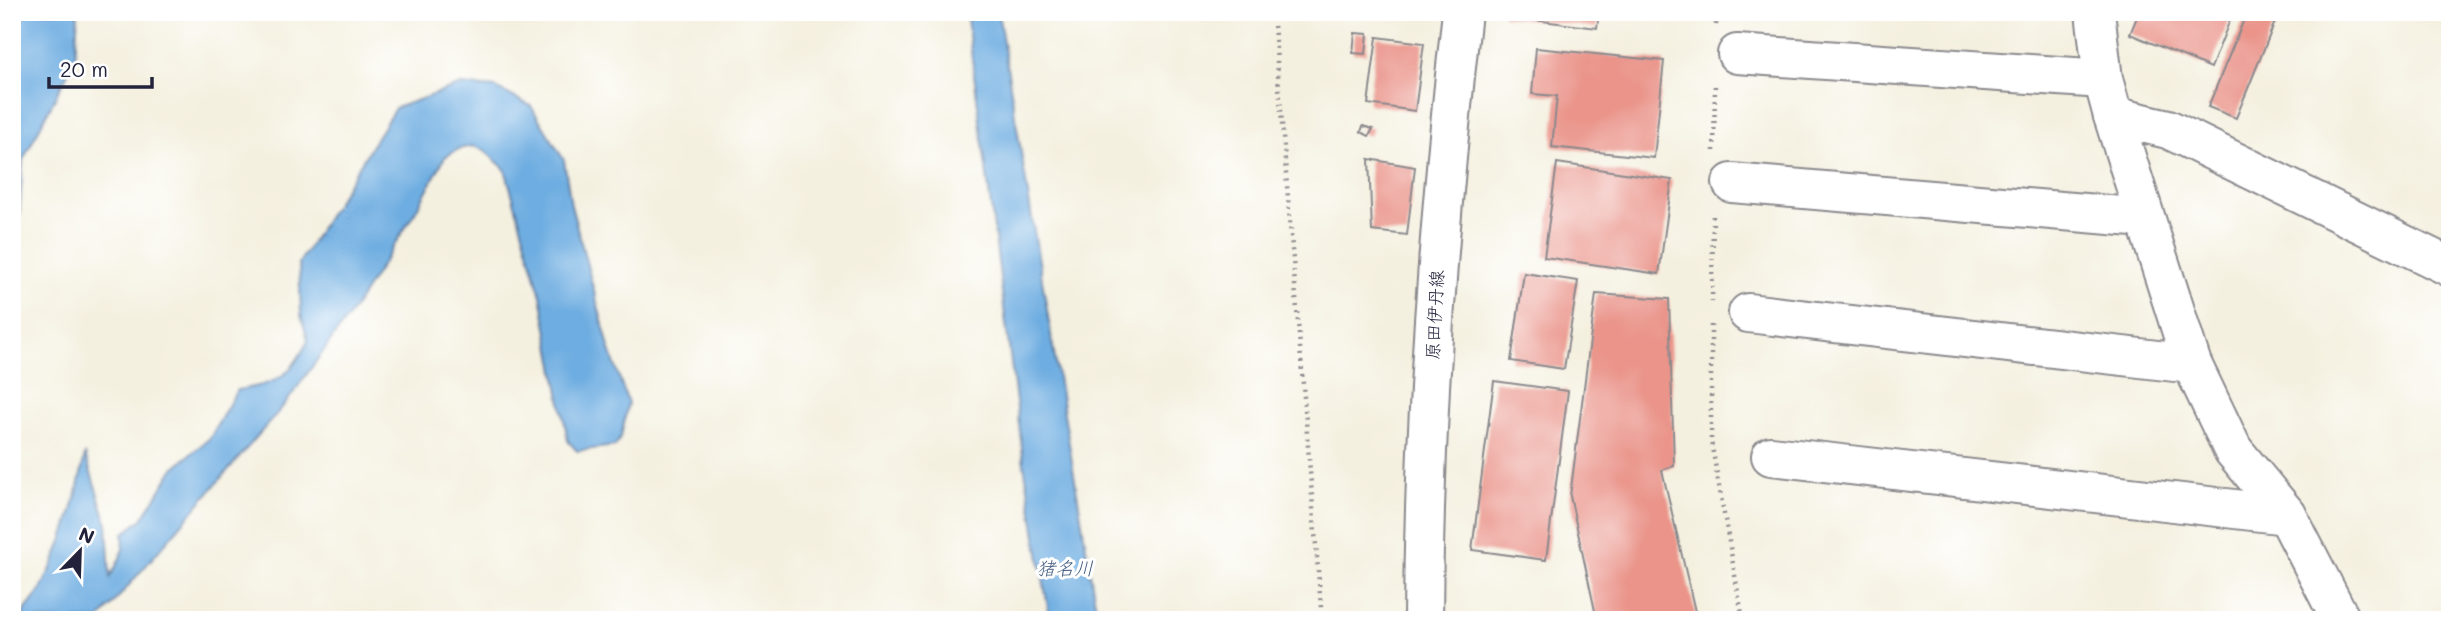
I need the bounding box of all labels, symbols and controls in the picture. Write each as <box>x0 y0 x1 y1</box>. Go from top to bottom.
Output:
scale bar <box>49 46 152 90</box>
text: 20 m <box>60 55 108 82</box>
street label: 原田伊丹線 <box>1420 269 1448 361</box>
north arrow <box>46 516 116 586</box>
text: N <box>75 521 98 549</box>
water label: 猪名川 <box>1036 555 1094 580</box>

